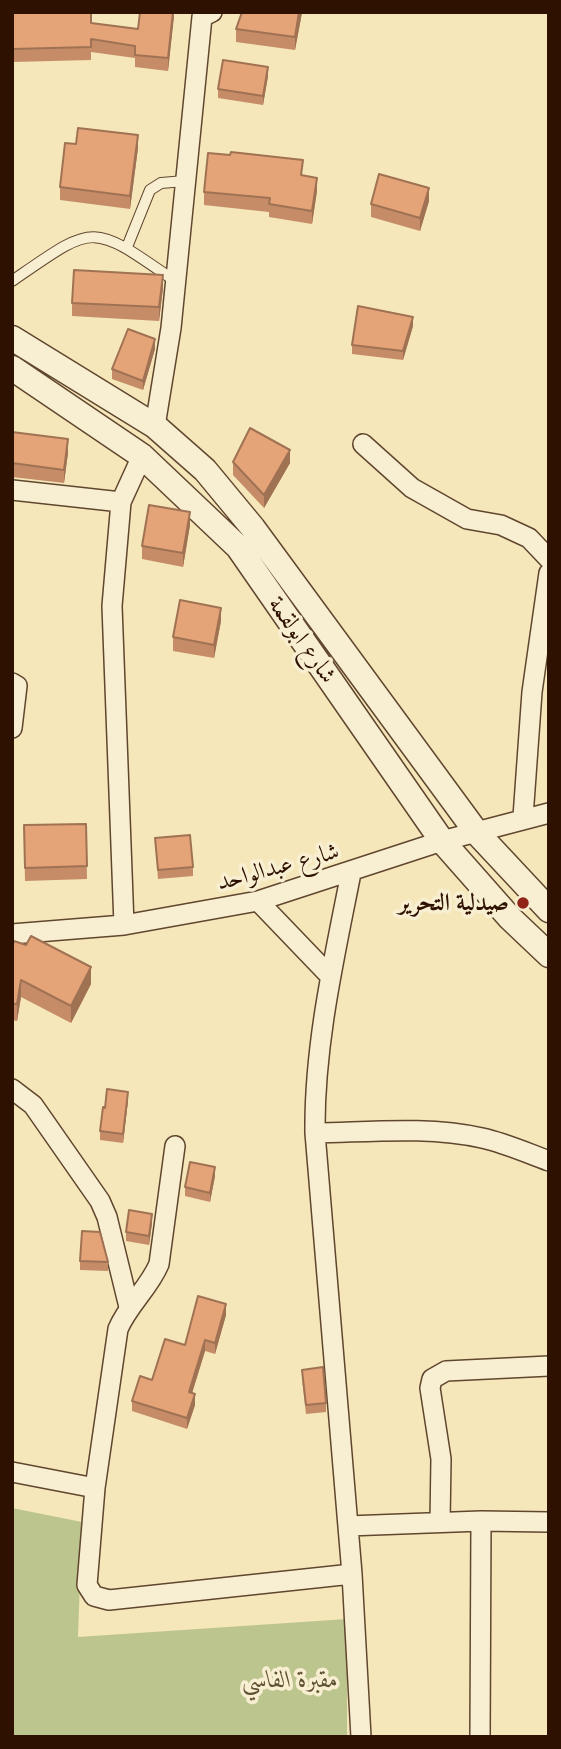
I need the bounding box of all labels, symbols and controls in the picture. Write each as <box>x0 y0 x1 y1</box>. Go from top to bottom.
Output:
street label: شارع ابولقمة <box>262 591 342 689</box>
street label: شارع عبدالواحد <box>214 837 342 897</box>
place label: صيدلية التحرير <box>398 889 509 917</box>
marker: صيدلية التحرير <box>515 895 531 911</box>
park label: مقبرة الفاسي <box>242 1666 338 1694</box>

